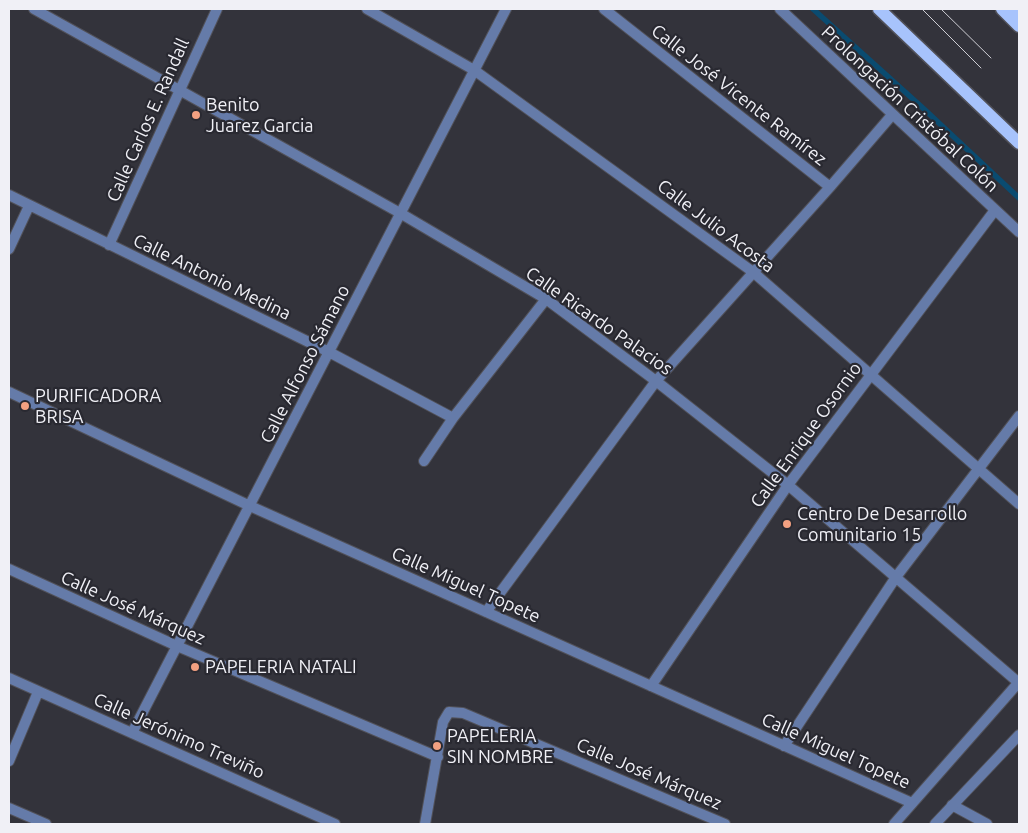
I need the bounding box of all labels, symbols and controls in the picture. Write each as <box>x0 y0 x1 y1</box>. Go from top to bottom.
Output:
street label: Calle José Vicente Ramírez <box>647 20 831 170</box>
street label: Prolongación Cristóbal Colón <box>817 21 1003 197</box>
street label: Calle Carlos E. Randall <box>102 35 194 205</box>
place label: Benito Juarez Garcia <box>206 94 314 136</box>
marker: Benito Juarez Garcia <box>190 109 202 121</box>
street label: Calle Julio Acosta <box>653 175 779 277</box>
street label: Calle Antonio Medina <box>130 229 294 325</box>
street label: Calle Ricardo Palacios <box>522 262 676 380</box>
street label: Calle Alfonso Sámano <box>256 281 354 447</box>
street label: Calle Enrique Osornio <box>746 358 866 512</box>
place label: PURIFICADORA BRISA <box>35 385 161 428</box>
marker: PURIFICADORA BRISA <box>19 400 31 412</box>
place label: Centro De Desarrollo Comunitario 15 <box>797 503 967 546</box>
marker: Centro De Desarrollo Comunitario 15 <box>781 518 793 530</box>
street label: Calle Miguel Topete <box>388 543 544 627</box>
street label: Calle José Márquez <box>57 566 209 650</box>
place label: PAPELERIA NATALI <box>205 656 357 678</box>
marker: PAPELERIA NATALI <box>189 661 201 673</box>
street label: Calle Jerónimo Treviño <box>90 689 268 783</box>
street label: Calle Miguel Topete <box>758 709 914 793</box>
place label: PAPELERIA SIN NOMBRE <box>447 725 553 768</box>
street label: Calle José Márquez <box>573 734 725 814</box>
marker: PAPELERIA SIN NOMBRE <box>431 740 443 752</box>

